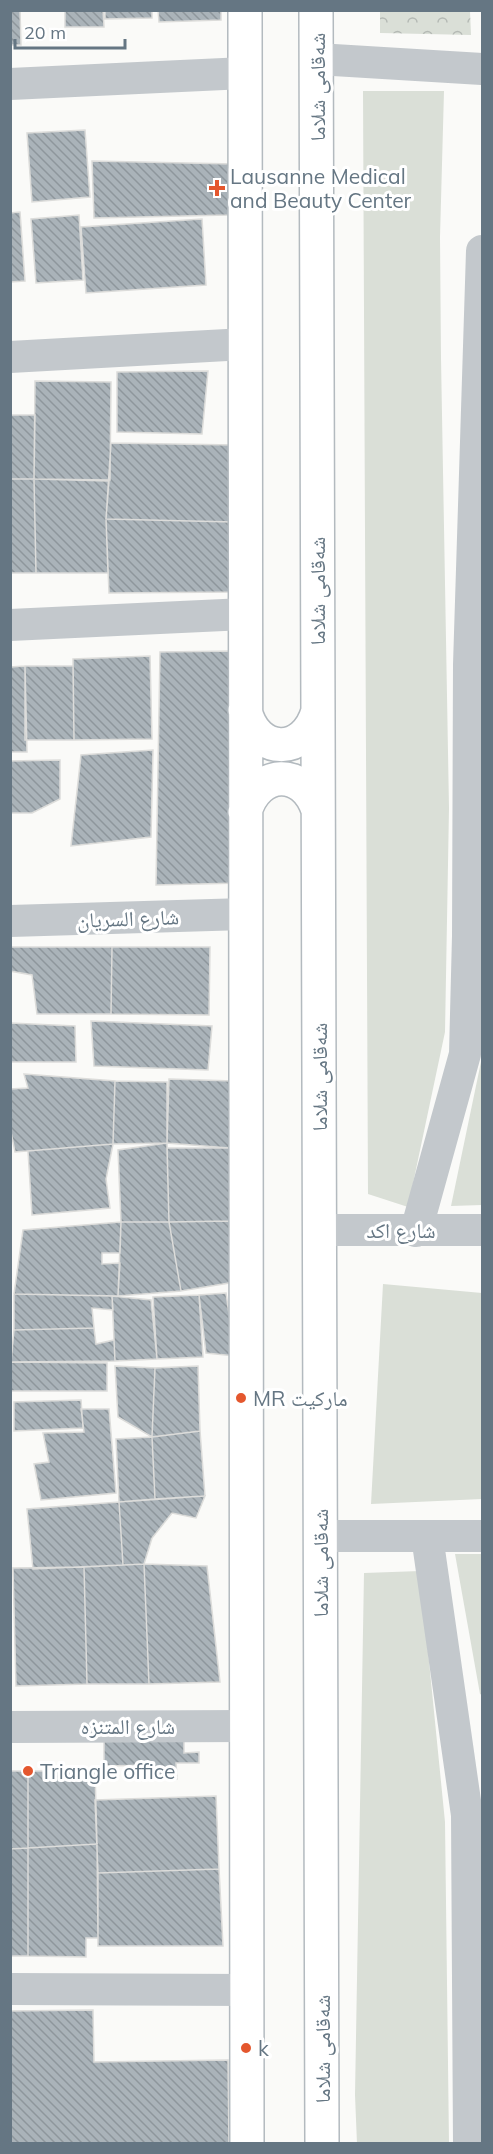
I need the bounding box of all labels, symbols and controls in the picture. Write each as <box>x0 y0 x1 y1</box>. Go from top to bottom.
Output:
scale bar <box>15 12 124 50</box>
text: 20 m <box>24 21 66 44</box>
street label: شەقامی شلاما <box>304 33 331 141</box>
place label: Lausanne Medical and Beauty Center <box>230 163 412 213</box>
marker: Lausanne Medical and Beauty Center <box>208 179 226 197</box>
street label: شەقامی شلاما <box>304 537 331 645</box>
street label: شارع السريان <box>77 903 180 934</box>
street label: شەقامی شلاما <box>306 1023 333 1131</box>
street label: شارع اكد <box>366 1217 436 1244</box>
place label: MR ماركيت <box>253 1385 347 1411</box>
marker: MR ماركيت <box>234 1391 248 1405</box>
street label: شەقامی شلاما <box>307 1509 334 1617</box>
street label: شارع المتنزه <box>81 1713 175 1740</box>
place label: Triangle office <box>40 1758 175 1784</box>
marker: Triangle office <box>21 1764 35 1778</box>
street label: شەقامی شلاما <box>309 1995 336 2103</box>
place label: k <box>258 2035 269 2061</box>
marker: k <box>239 2041 253 2055</box>

